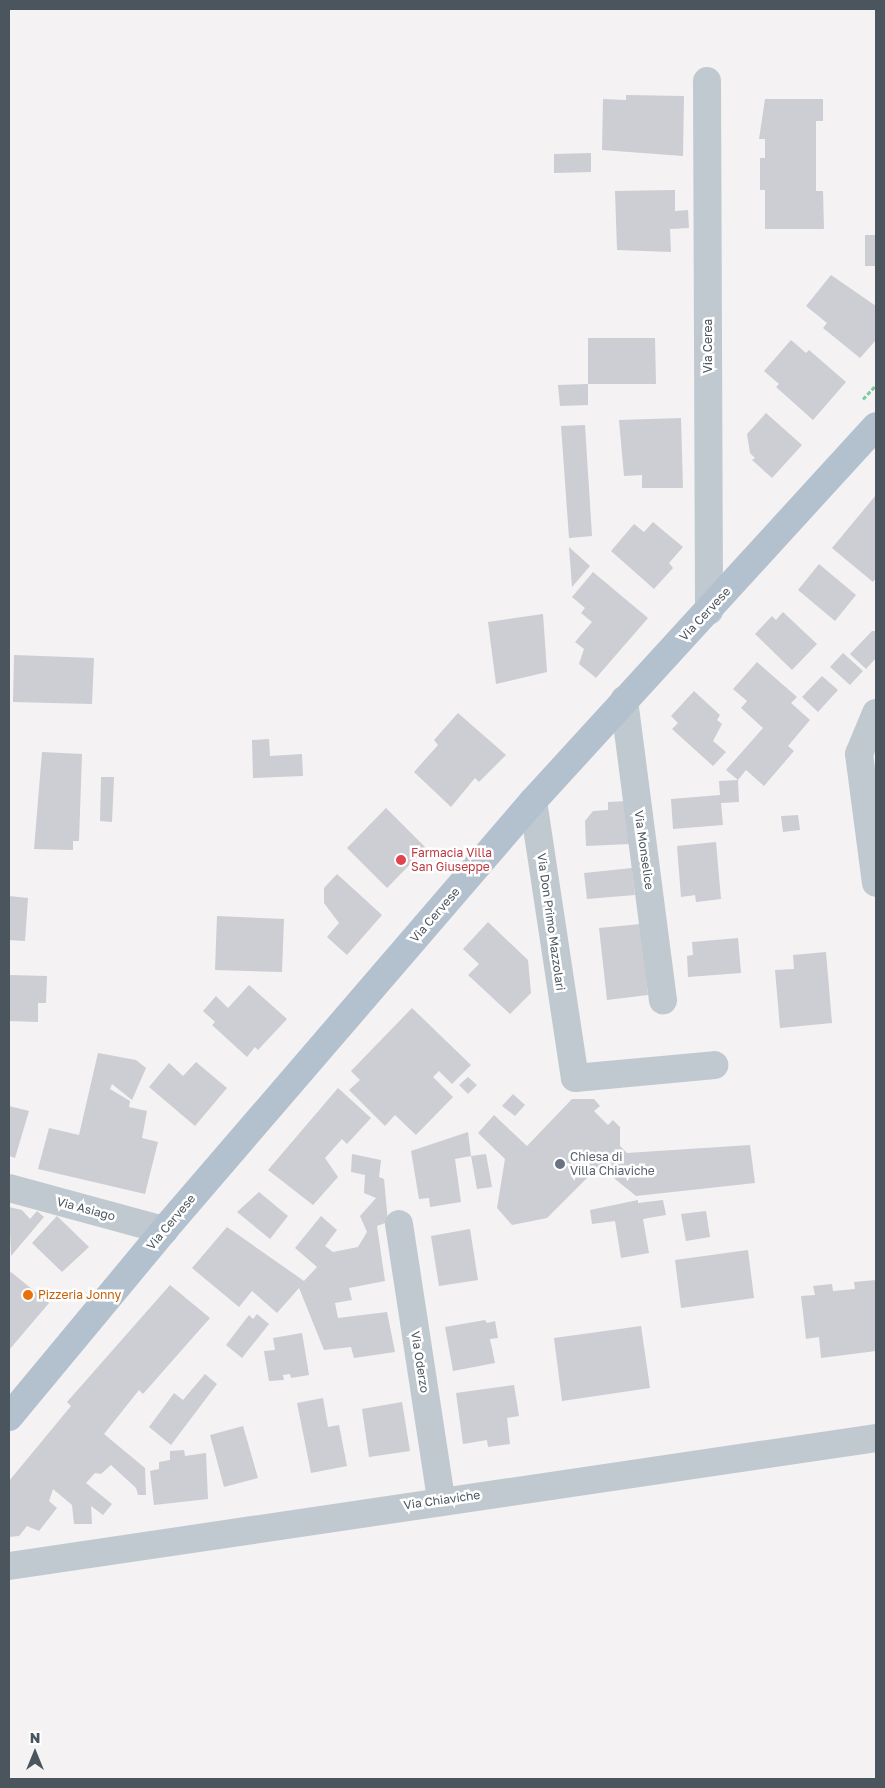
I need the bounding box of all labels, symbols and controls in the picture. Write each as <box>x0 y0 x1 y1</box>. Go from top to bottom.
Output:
street label: Via Cerea <box>701 319 715 373</box>
street label: Via Cervese <box>677 584 733 644</box>
street label: Via Monselice <box>631 809 657 891</box>
place label: Farmacia Villa San Giuseppe <box>411 846 492 874</box>
street label: Via Don Primo Mazzolari <box>534 852 568 992</box>
marker: Farmacia Villa San Giuseppe <box>395 854 407 866</box>
street label: Via Cervese <box>407 885 463 945</box>
place label: Chiesa di Villa Chiaviche <box>570 1150 655 1178</box>
marker: Chiesa di Villa Chiaviche <box>554 1158 566 1170</box>
street label: Via Cervese <box>144 1191 198 1253</box>
street label: Via Asiago <box>55 1194 117 1224</box>
place label: Pizzeria Jonny <box>38 1288 121 1302</box>
marker: Pizzeria Jonny <box>22 1289 34 1301</box>
street label: Via Oderzo <box>408 1330 432 1394</box>
street label: Via Chiaviche <box>403 1488 481 1512</box>
north arrow <box>10 1728 60 1778</box>
text: N <box>30 1729 40 1746</box>

